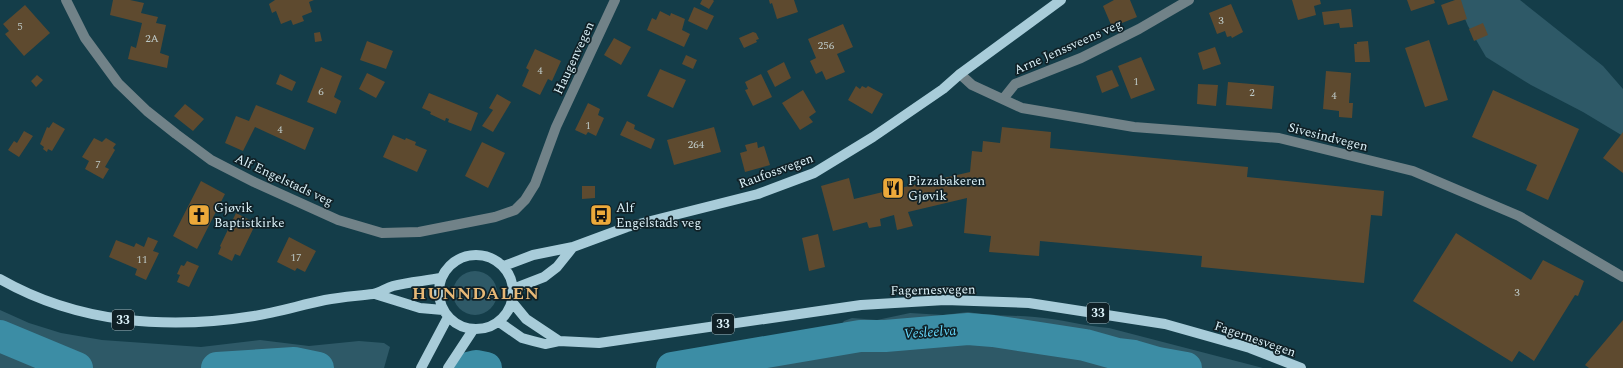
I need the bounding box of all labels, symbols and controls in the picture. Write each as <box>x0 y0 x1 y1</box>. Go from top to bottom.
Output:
house number: 3 <box>1218 12 1224 29</box>
street label: Arne Jenssveens veg <box>1011 14 1125 80</box>
house number: 5 <box>17 18 23 35</box>
street label: Haugenvegen <box>548 18 600 98</box>
house number: 2A <box>145 30 159 47</box>
house number: 256 <box>818 37 835 54</box>
house number: 4 <box>537 62 543 79</box>
house number: 1 <box>1133 73 1139 90</box>
house number: 6 <box>318 83 324 100</box>
house number: 2 <box>1249 84 1255 101</box>
house number: 4 <box>1331 87 1337 104</box>
house number: 1 <box>585 117 591 134</box>
street label: Sivesindvegen <box>1286 117 1370 157</box>
house number: 4 <box>277 121 283 138</box>
house number: 264 <box>688 136 705 153</box>
street label: Alf Engelstads veg <box>232 148 336 212</box>
street label: Raufossvegen <box>736 148 817 194</box>
house number: 7 <box>95 156 101 173</box>
place label: Pizzabakeren Gjøvik <box>908 171 986 206</box>
restaurant icon: Pizzabakeren Gjøvik <box>880 175 906 201</box>
place label: Gjøvik Baptistkirke <box>214 198 285 233</box>
place label: Alf Engelstads veg <box>616 198 701 233</box>
church icon: Gjøvik Baptistkirke <box>186 202 212 228</box>
bus stop icon: Alf Engelstads veg <box>588 202 614 228</box>
house number: 17 <box>291 249 302 266</box>
house number: 11 <box>137 251 148 268</box>
street label: Fagernesvegen <box>890 279 976 301</box>
district label: HUNNDALEN <box>412 281 540 307</box>
house number: 3 <box>1514 284 1520 301</box>
road number: 33 <box>1087 303 1109 323</box>
road number: 33 <box>112 310 134 330</box>
road number: 33 <box>712 314 734 334</box>
street label: Fagernesvegen <box>1211 316 1299 362</box>
water label: Vesleelva <box>903 320 957 344</box>

